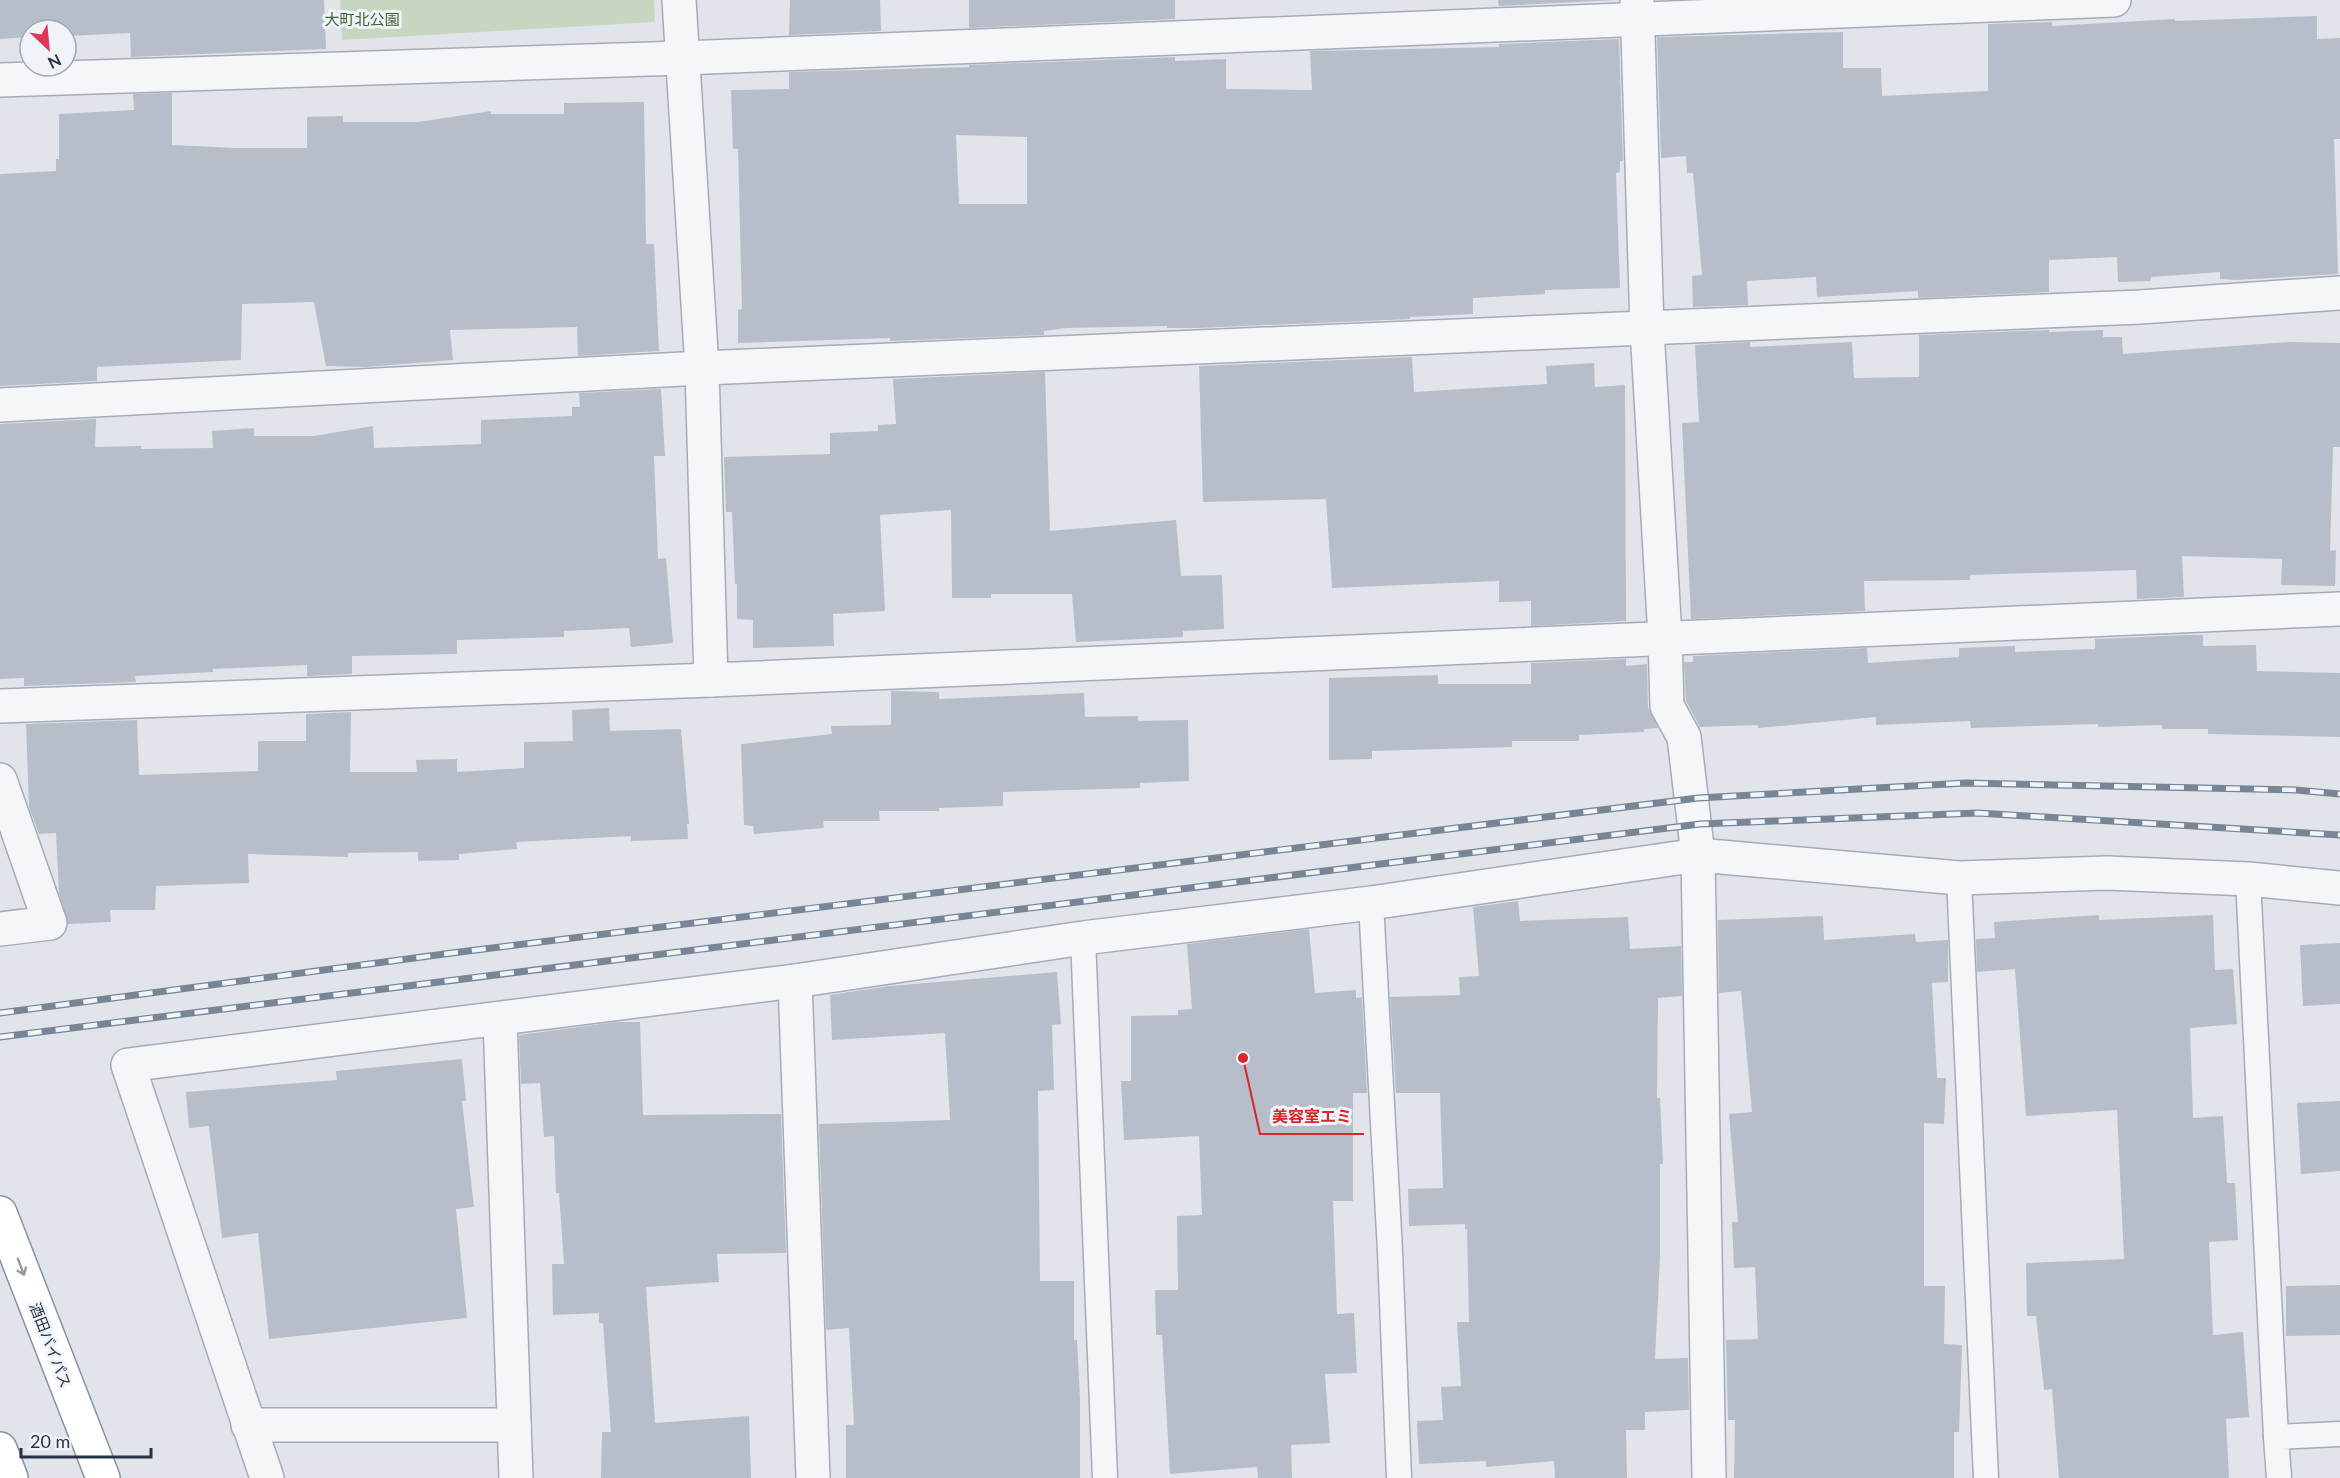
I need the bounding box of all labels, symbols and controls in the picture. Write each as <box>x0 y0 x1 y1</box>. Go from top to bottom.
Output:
park label: 大町北公園 <box>324 10 400 28</box>
north arrow <box>18 18 78 78</box>
text: N <box>45 51 64 73</box>
callout: 美容室エミ <box>1260 1100 1364 1134</box>
text: 美容室エミ <box>1272 1106 1352 1125</box>
one-way arrow <box>16 1257 27 1276</box>
street label: 酒田バイパス <box>27 1300 75 1390</box>
scale bar <box>21 1421 152 1459</box>
text: 20 m <box>30 1430 70 1452</box>

